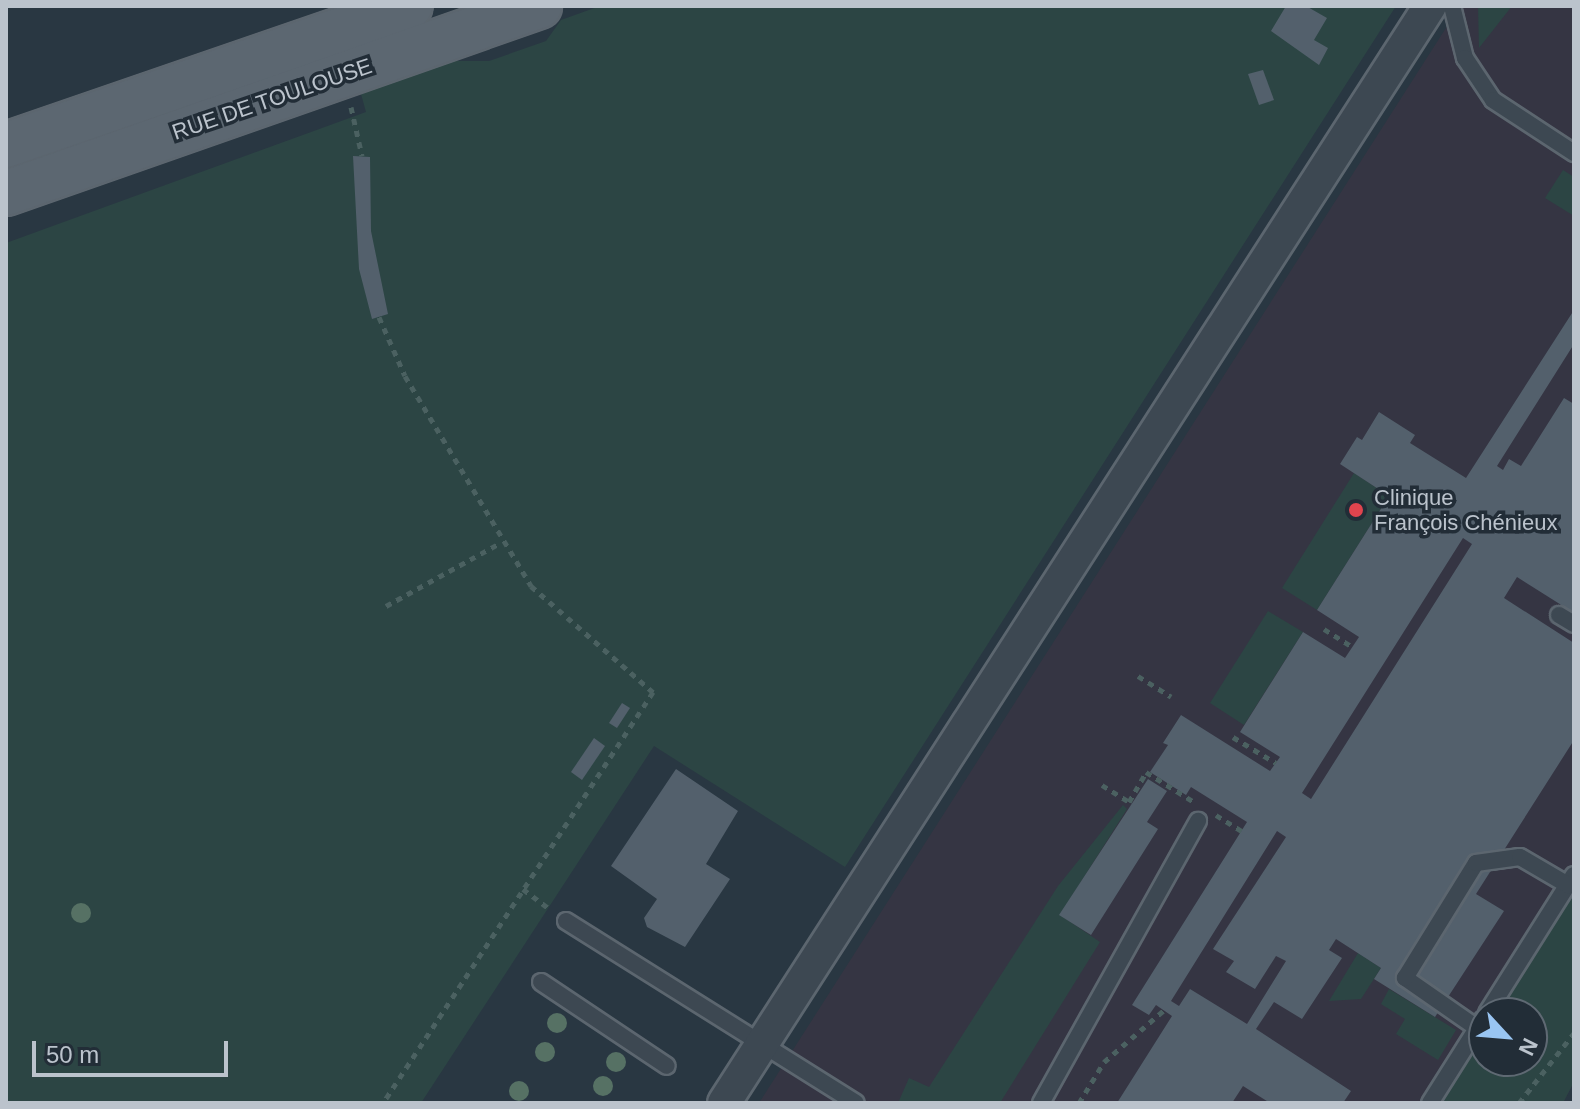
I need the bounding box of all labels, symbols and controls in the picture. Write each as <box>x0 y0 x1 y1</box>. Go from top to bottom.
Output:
street label: RUE DE TOULOUSE <box>168 52 376 146</box>
place label: Clinique François Chénieux <box>1374 484 1557 536</box>
marker: Clinique François Chénieux <box>1345 499 1367 521</box>
north arrow <box>1468 997 1548 1077</box>
scale bar <box>36 1025 232 1075</box>
text: N <box>1514 1034 1543 1059</box>
text: 50 m <box>46 1041 99 1068</box>

